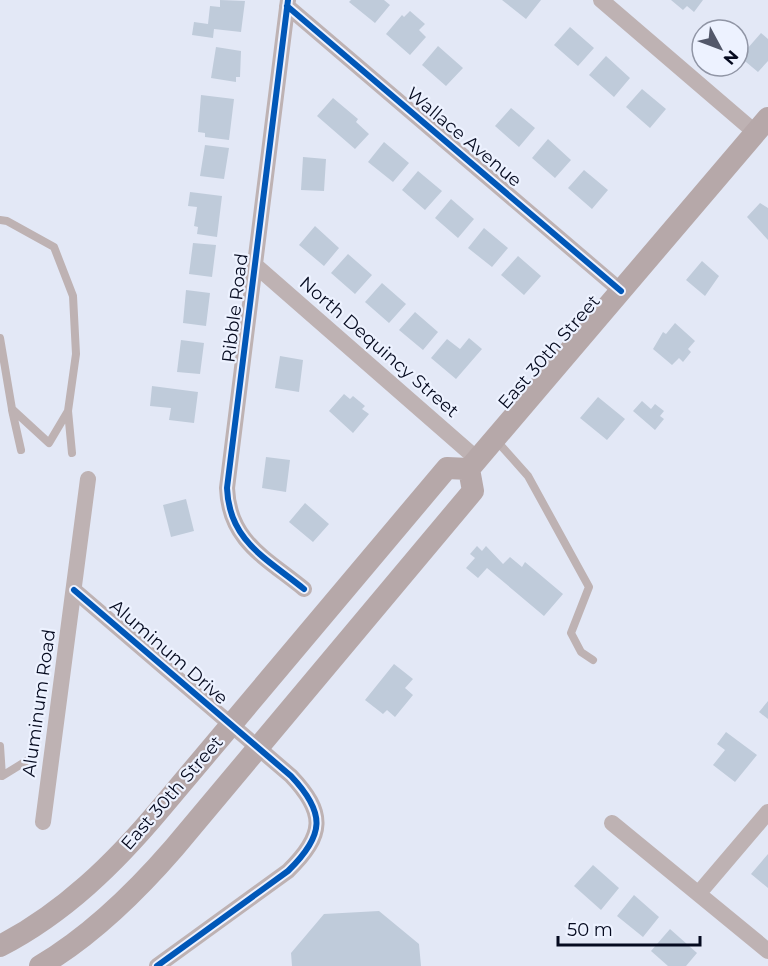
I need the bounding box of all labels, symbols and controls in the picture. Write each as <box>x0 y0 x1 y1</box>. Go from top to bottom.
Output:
north arrow <box>690 18 750 78</box>
text: N <box>720 46 742 69</box>
street label: Wallace Avenue <box>402 82 526 192</box>
street label: Ribble Road <box>217 252 253 364</box>
street label: North Dequincy Street <box>295 272 463 422</box>
street label: East 30th Street <box>493 290 605 414</box>
street label: Aluminum Drive <box>106 595 233 709</box>
street label: Aluminum Road <box>18 628 60 778</box>
street label: East 30th Street <box>116 731 228 855</box>
scale bar <box>558 909 700 947</box>
text: 50 m <box>567 919 613 941</box>

